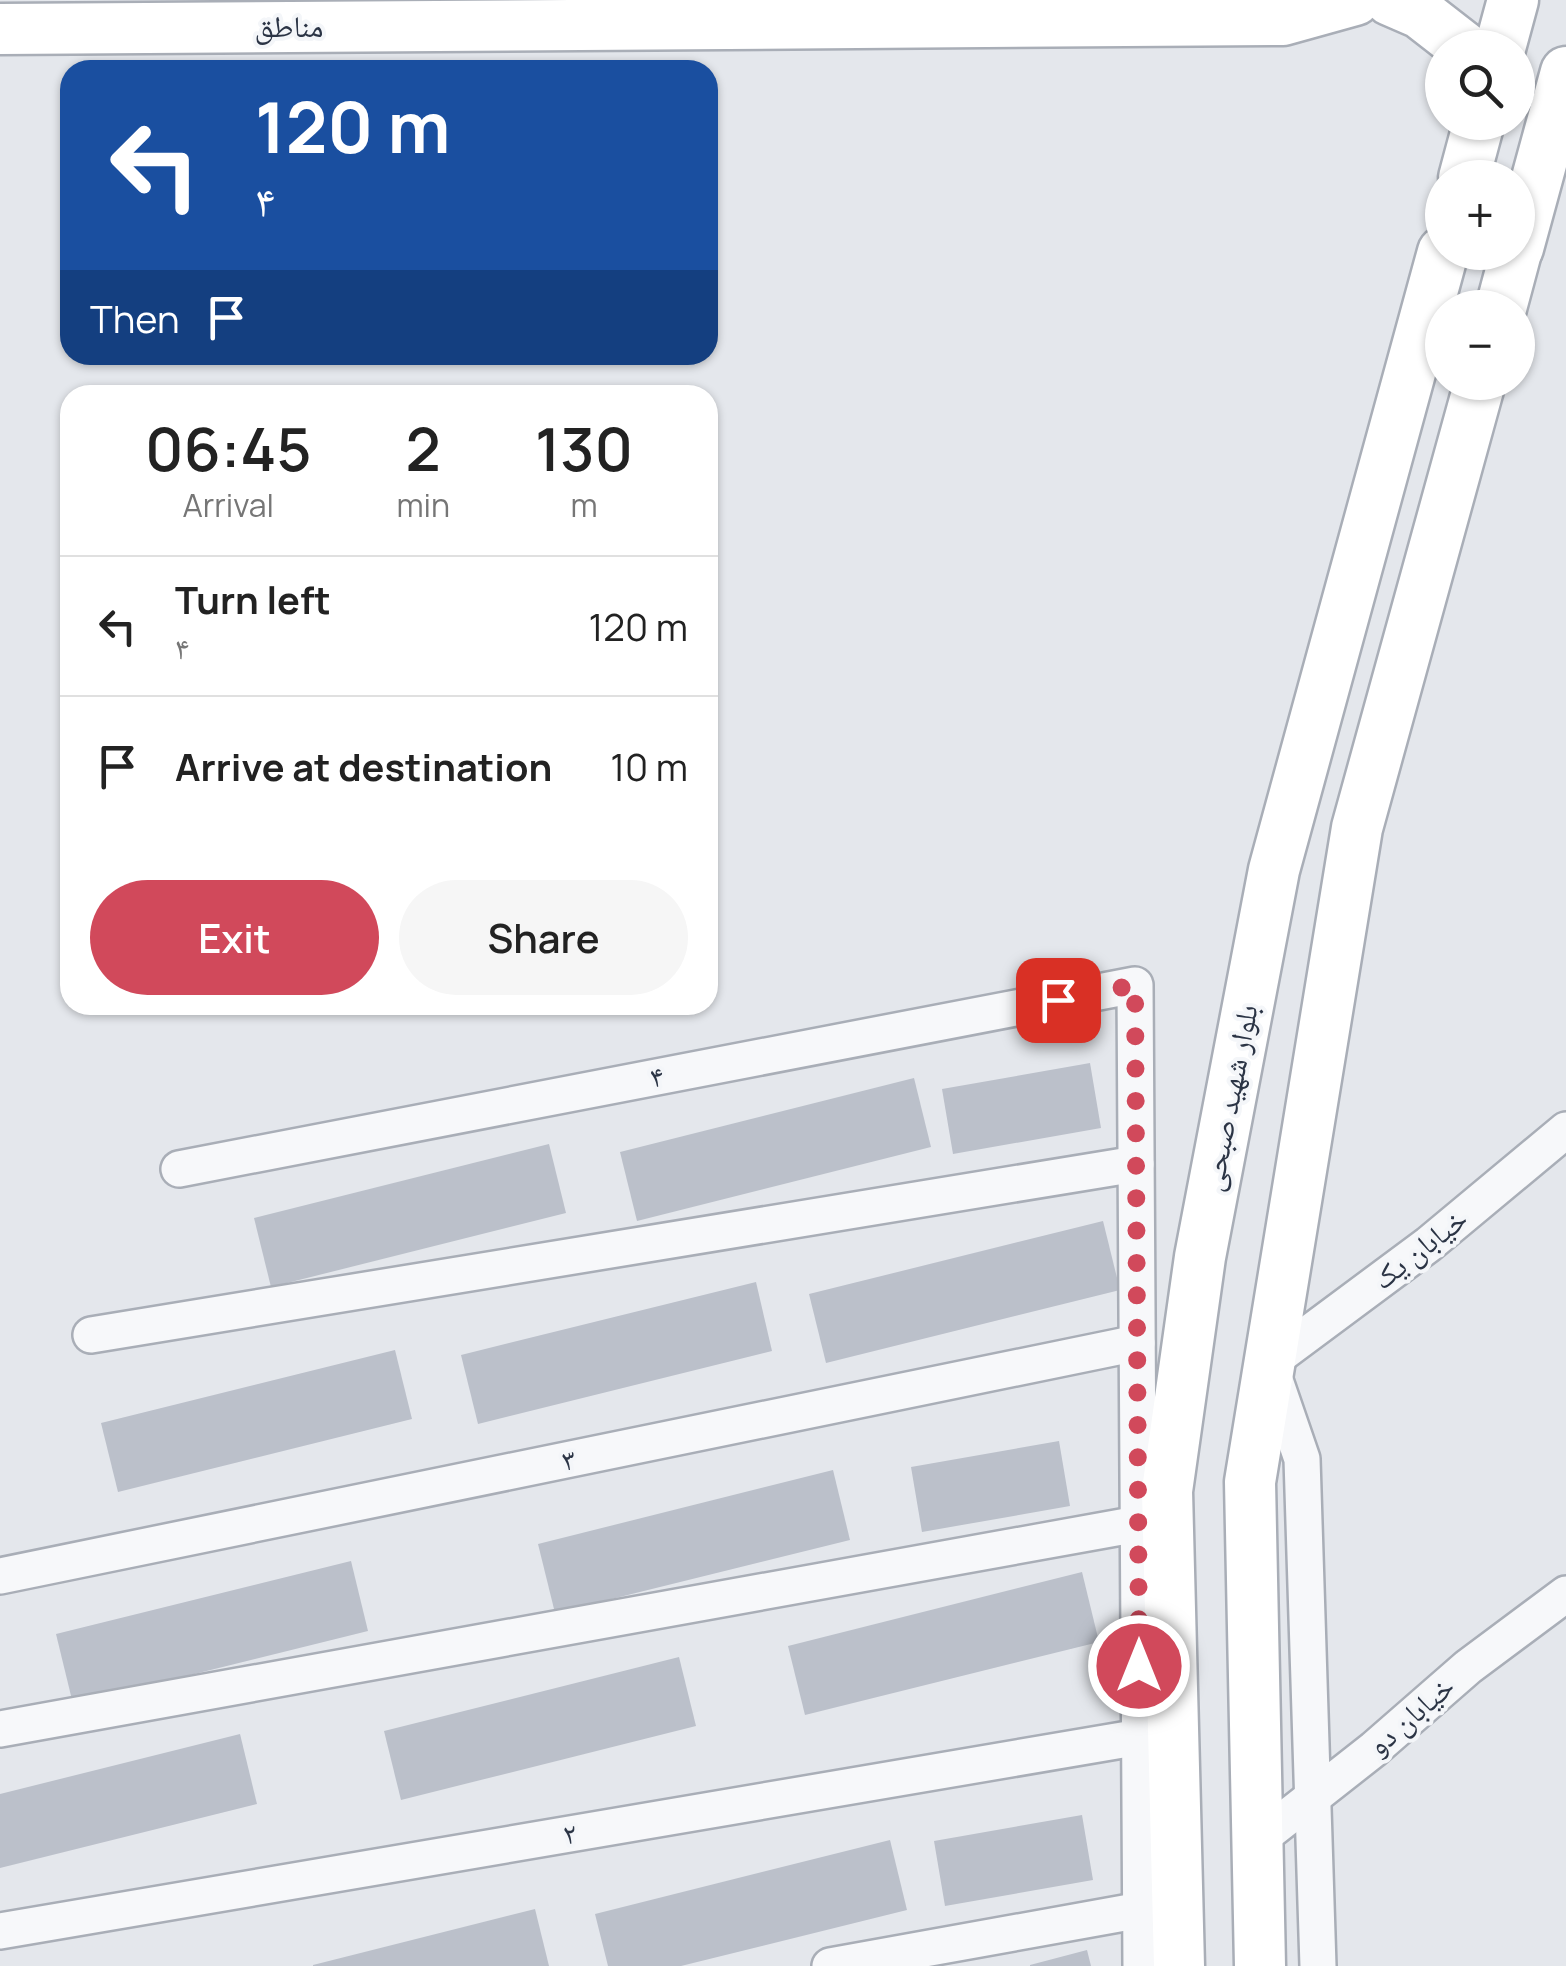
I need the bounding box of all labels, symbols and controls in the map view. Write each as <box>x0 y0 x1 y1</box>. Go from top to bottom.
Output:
street label: مناطق <box>254 5 324 46</box>
map controls <box>1425 30 1535 400</box>
button: search <box>1425 30 1535 140</box>
text: 120 m <box>255 78 450 174</box>
icon: left <box>90 100 220 230</box>
button: + <box>1425 160 1535 270</box>
text: ۴ <box>255 169 275 231</box>
icon: arrive <box>199 290 254 345</box>
button: − <box>1425 290 1535 400</box>
text: Then <box>90 292 179 344</box>
text: 06:45 <box>145 407 312 489</box>
text: 2 <box>406 407 441 489</box>
text: 130 <box>535 407 633 489</box>
text: Arrival <box>183 483 274 527</box>
text: min <box>396 483 450 527</box>
text: m <box>570 483 598 527</box>
text: Turn left <box>175 573 331 625</box>
icon: left <box>90 599 145 654</box>
text: 120 m <box>589 600 688 652</box>
text: ۴ <box>175 625 189 669</box>
icon: arrive <box>90 739 145 794</box>
text: Arrive at destination <box>175 740 552 792</box>
text: 10 m <box>610 740 688 792</box>
button: Exit <box>90 880 379 995</box>
button: Share <box>399 880 688 995</box>
pin <box>1016 958 1101 1043</box>
icon: arrive <box>1031 973 1086 1028</box>
street label: بلوار شهید صبحی <box>1190 1001 1267 1195</box>
street label: ۴ <box>646 1054 667 1097</box>
street label: خیابان یک <box>1363 1198 1475 1298</box>
street label: ۳ <box>558 1437 580 1480</box>
position arrow <box>1087 1614 1191 1718</box>
street label: خیابان دو <box>1358 1665 1462 1764</box>
street label: ۲ <box>560 1811 580 1854</box>

